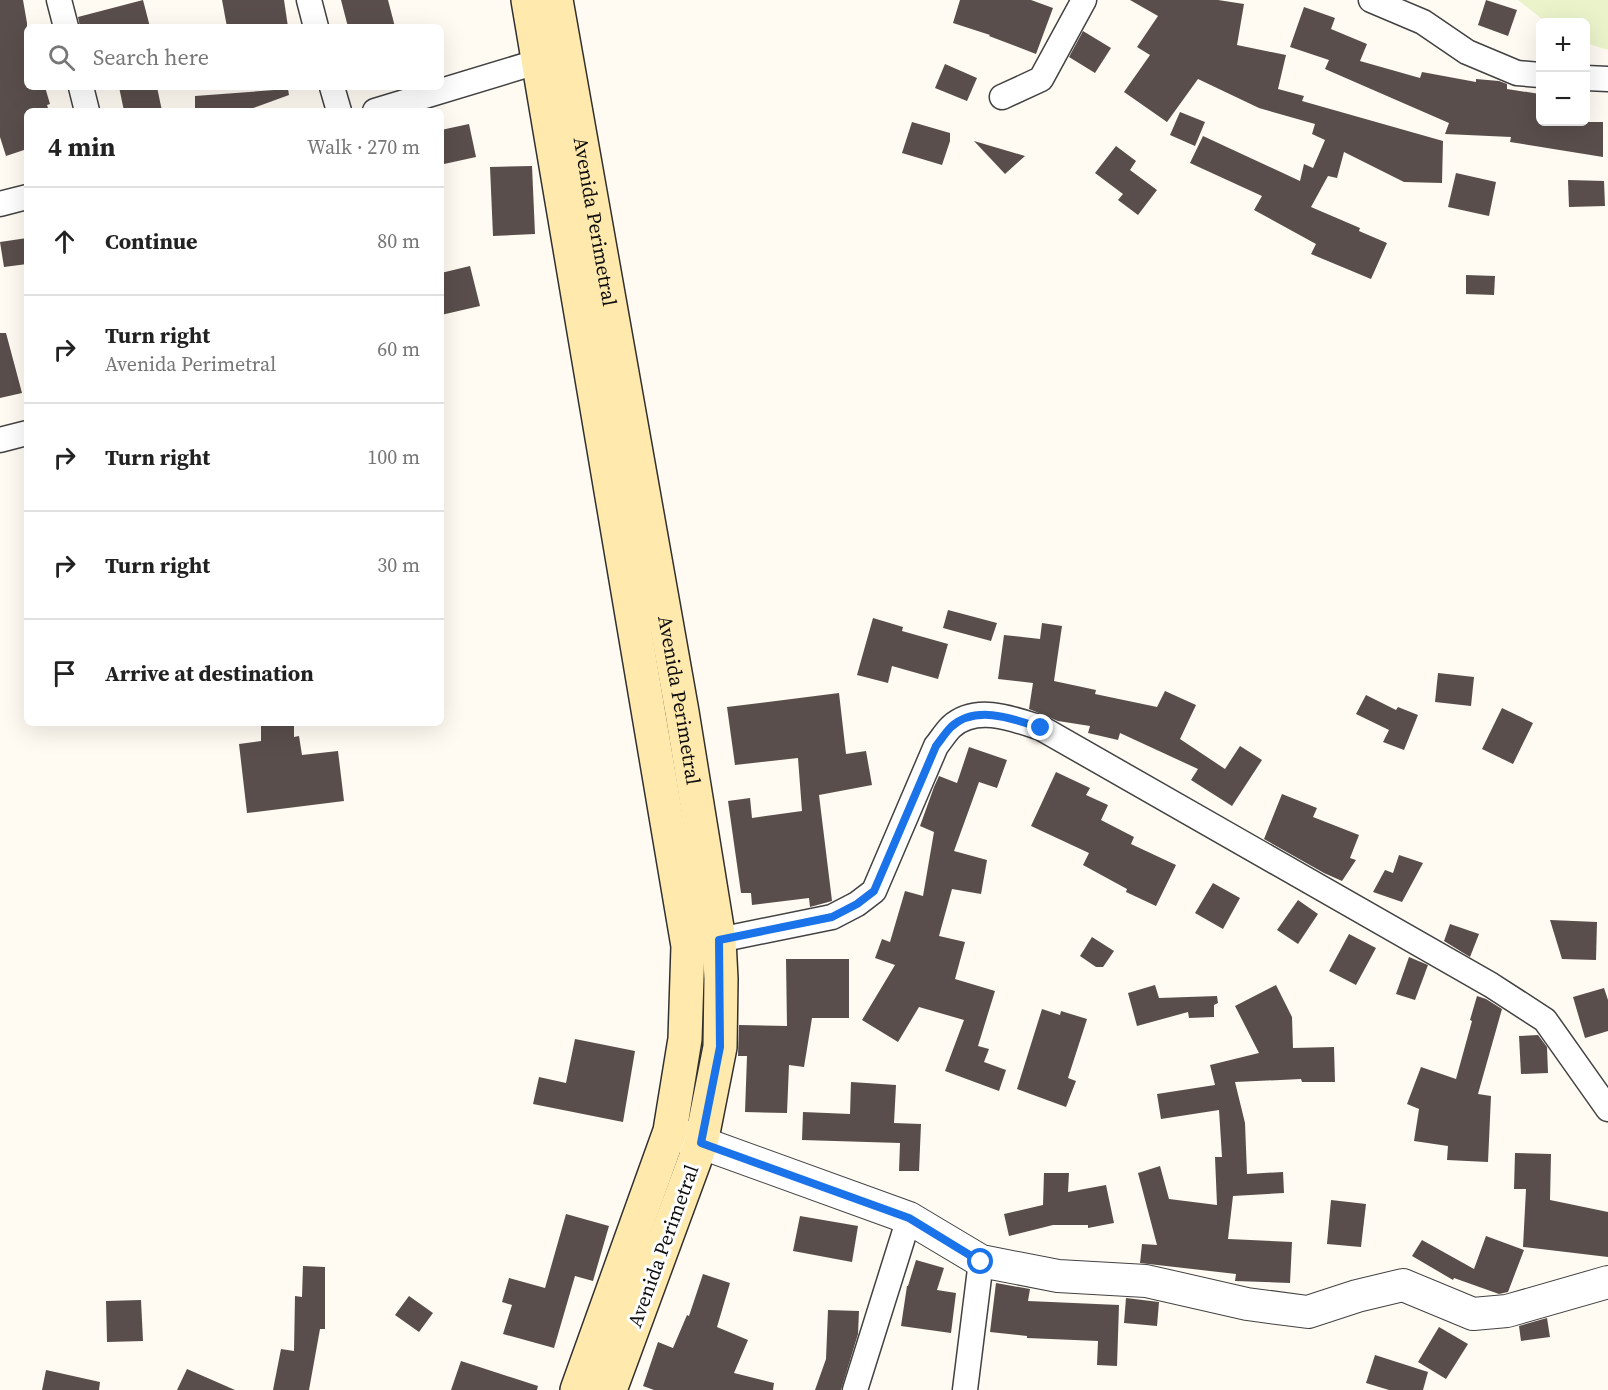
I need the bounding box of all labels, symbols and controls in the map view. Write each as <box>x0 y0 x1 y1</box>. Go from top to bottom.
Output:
map controls <box>1536 18 1590 126</box>
button: + <box>1536 18 1590 72</box>
search box <box>24 24 444 90</box>
icon: search <box>45 41 78 74</box>
text: Search here <box>93 42 209 72</box>
button: − <box>1536 72 1590 126</box>
text: 4 min <box>48 129 115 165</box>
text: Walk · 270 m <box>307 133 420 161</box>
street label: Avenida Perimetral <box>567 135 624 308</box>
icon: ahead <box>48 225 81 258</box>
text: Continue <box>105 226 198 256</box>
text: 80 m <box>377 227 420 255</box>
text: Turn right <box>105 320 210 350</box>
icon: right <box>48 333 81 366</box>
text: 60 m <box>377 335 420 363</box>
text: Avenida Perimetral <box>105 350 276 378</box>
icon: right <box>48 441 81 474</box>
text: Turn right <box>105 442 210 472</box>
text: 100 m <box>367 443 420 471</box>
icon: right <box>48 549 81 582</box>
text: Turn right <box>105 550 210 580</box>
text: 30 m <box>377 551 420 579</box>
street label: Avenida Perimetral <box>651 613 708 787</box>
icon: arrive <box>48 657 81 690</box>
text: Arrive at destination <box>105 658 314 688</box>
route end <box>1027 714 1053 740</box>
street label: Avenida Perimetral <box>621 1161 705 1331</box>
route start <box>967 1248 993 1274</box>

